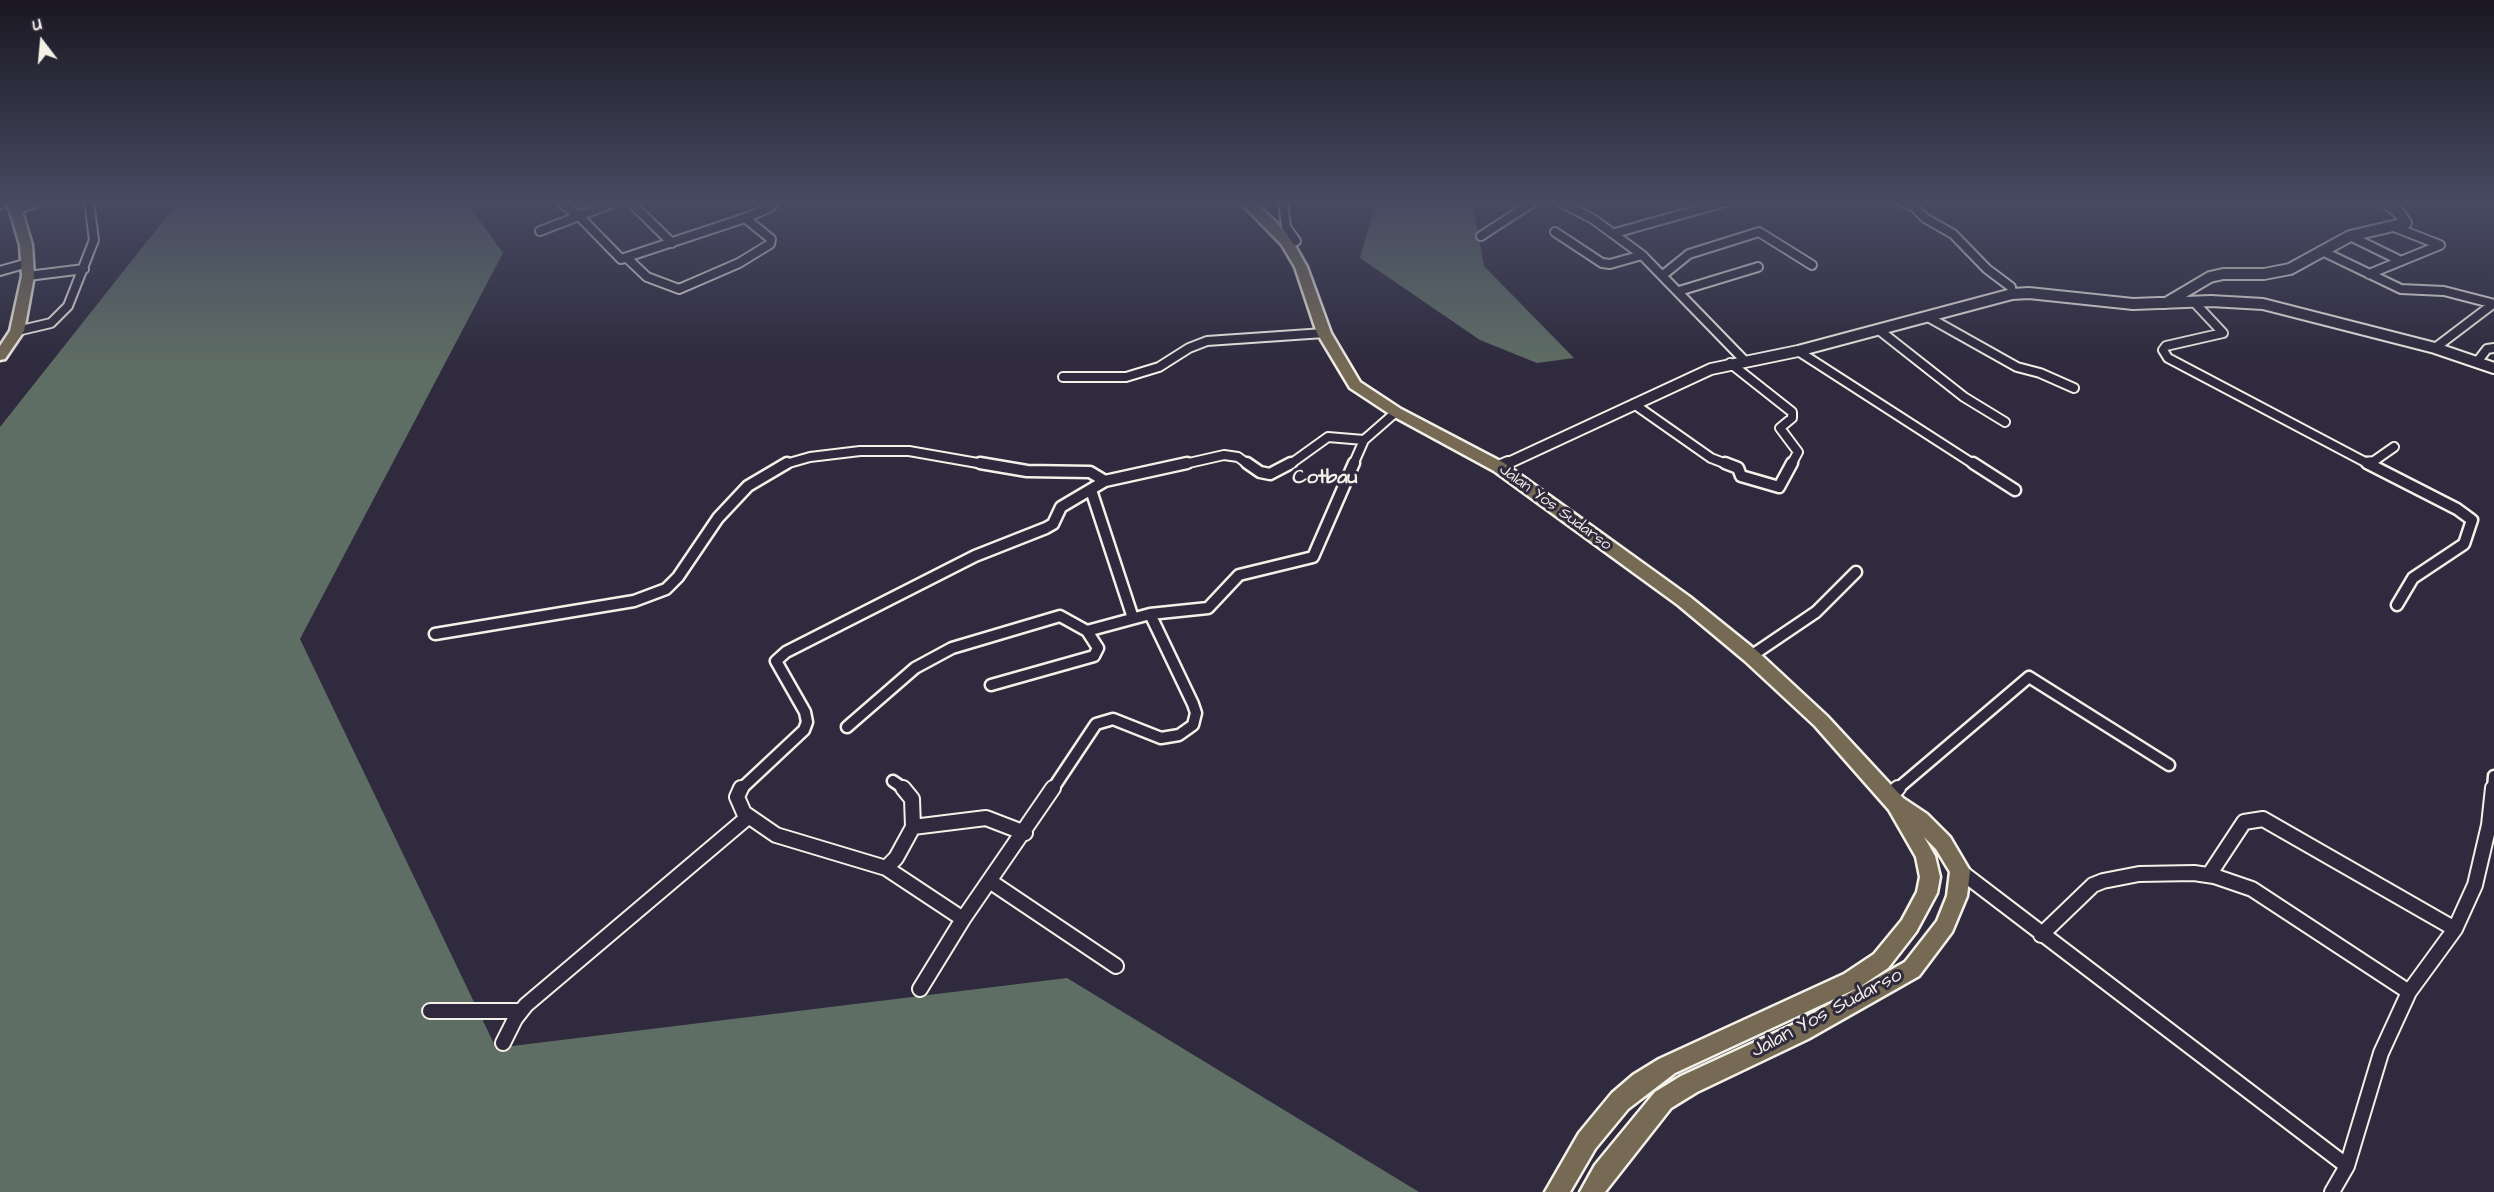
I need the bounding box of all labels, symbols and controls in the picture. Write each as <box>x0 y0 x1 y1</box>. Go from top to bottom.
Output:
north arrow <box>12 12 72 72</box>
text: U <box>30 13 44 37</box>
street label: Jalan Yos Sudarso <box>1495 461 1615 555</box>
district label: Cotbau <box>1292 467 1358 491</box>
street label: Jalan Yos Sudarso <box>1747 964 1907 1064</box>

